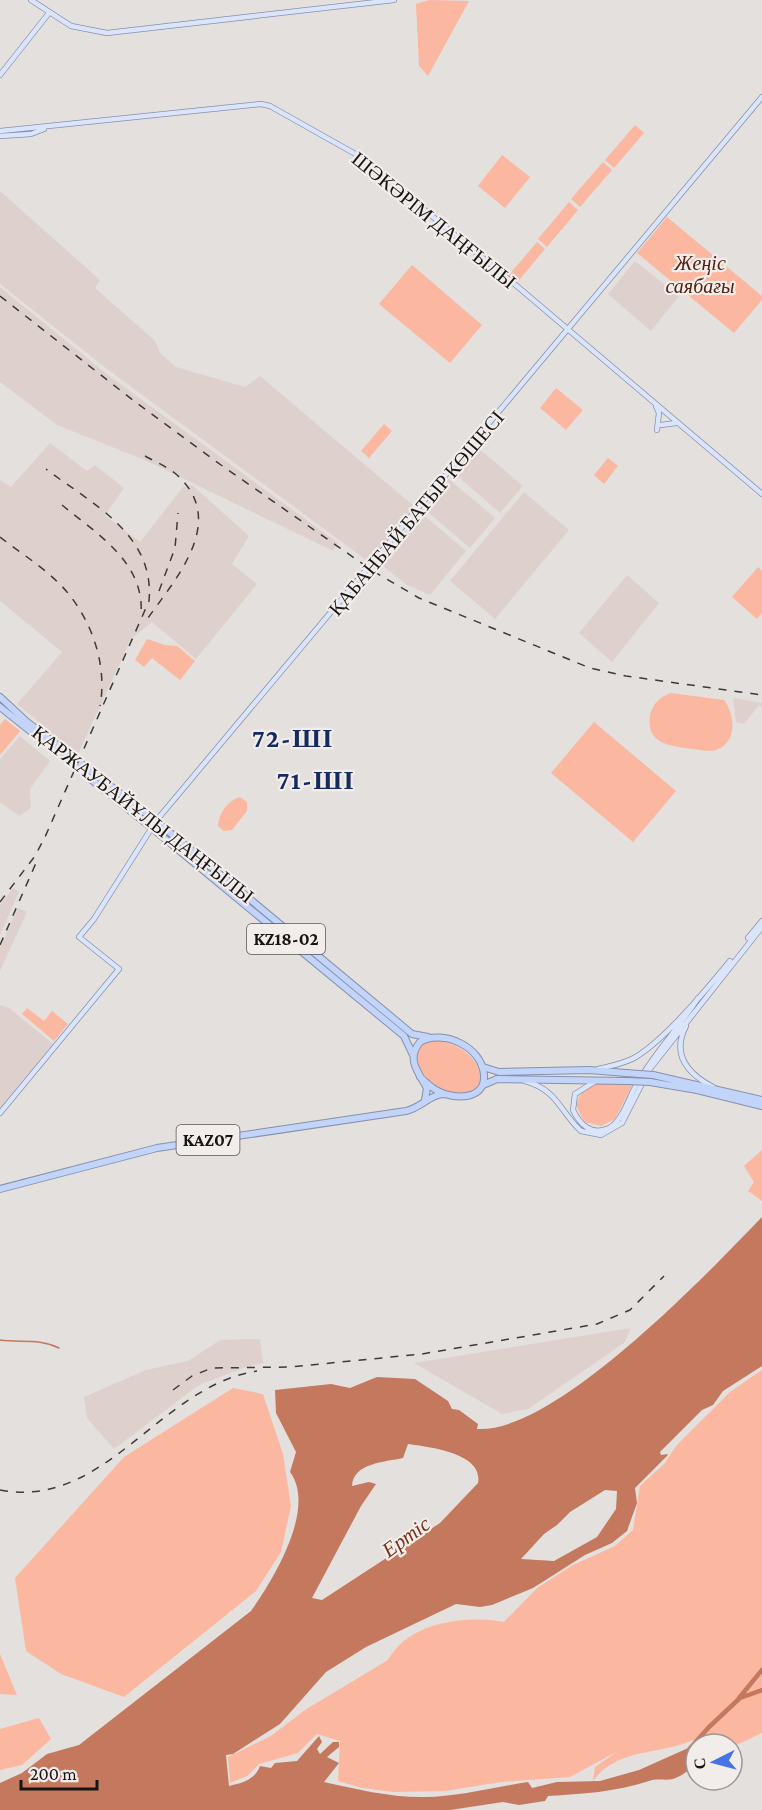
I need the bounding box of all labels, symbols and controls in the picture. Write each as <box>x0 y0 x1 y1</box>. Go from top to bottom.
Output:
street label: ШӘКӘРІМ ДАҢҒЫЛЫ <box>347 147 520 294</box>
park label: Жеңіс саябағы <box>665 252 735 297</box>
street label: ҚАБАНБАЙ БАТЫР КӨШЕСІ <box>324 406 509 620</box>
street label: ҚАРЖАУБАЙҰЛЫ ДАҢҒЫЛЫ <box>27 721 258 908</box>
district label: 72-ШІ <box>252 724 334 753</box>
district label: 71-ШІ <box>277 766 355 795</box>
road number: KZ18-02 <box>247 924 325 954</box>
road number: KAZ07 <box>176 1125 240 1155</box>
water label: Ертіс <box>377 1511 435 1563</box>
north arrow <box>684 1732 744 1792</box>
scale bar <box>21 1753 98 1791</box>
text: С <box>691 1757 709 1770</box>
text: 200 m <box>30 1764 77 1784</box>

